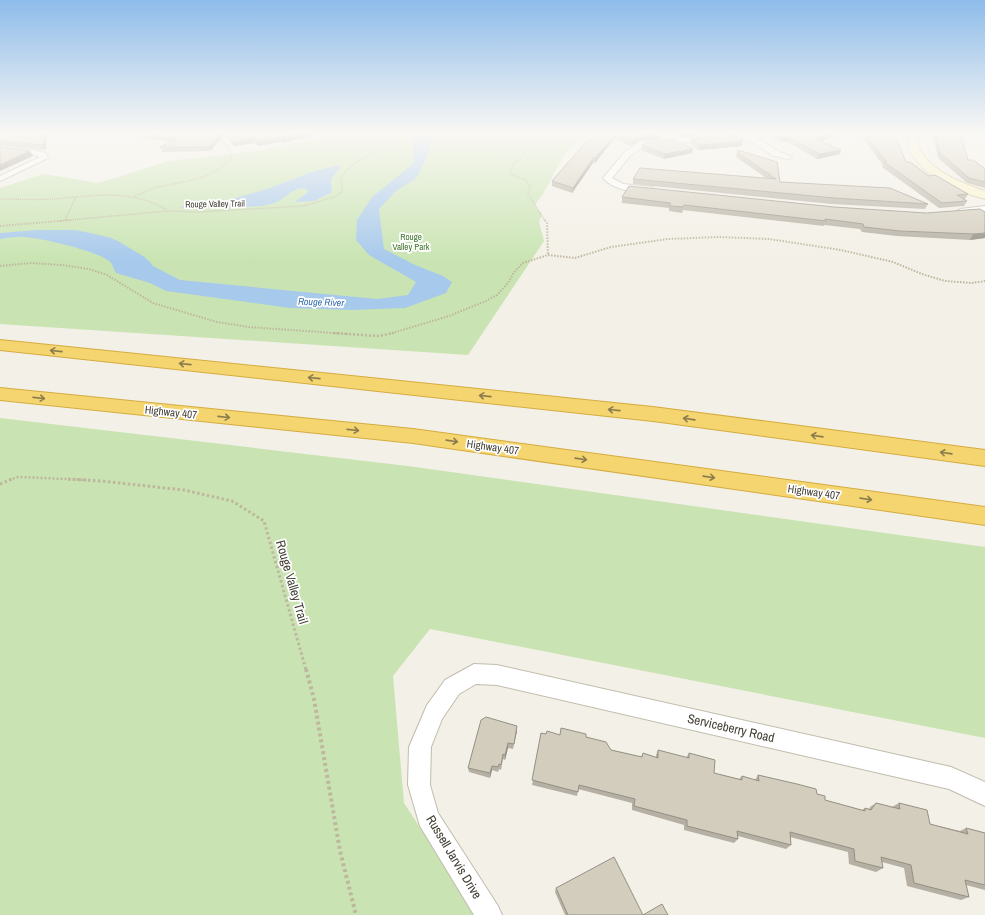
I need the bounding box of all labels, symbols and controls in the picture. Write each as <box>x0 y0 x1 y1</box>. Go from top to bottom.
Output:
street label: Rouge Valley Trail <box>185 197 245 211</box>
park label: Rouge Valley Park <box>393 231 430 253</box>
water label: Rouge River <box>298 295 344 309</box>
one-way arrow <box>50 347 63 354</box>
one-way arrow <box>179 361 192 368</box>
one-way arrow <box>308 374 321 382</box>
one-way arrow <box>478 392 491 400</box>
one-way arrow <box>32 395 45 402</box>
street label: Highway 407 <box>144 402 198 422</box>
one-way arrow <box>608 406 621 414</box>
one-way arrow <box>217 413 230 421</box>
one-way arrow <box>683 415 696 423</box>
one-way arrow <box>346 426 359 433</box>
one-way arrow <box>811 432 824 440</box>
street label: Highway 407 <box>466 436 520 458</box>
one-way arrow <box>445 437 458 445</box>
one-way arrow <box>940 449 953 457</box>
one-way arrow <box>574 455 587 463</box>
one-way arrow <box>703 473 716 481</box>
street label: Highway 407 <box>787 481 841 503</box>
one-way arrow <box>859 495 872 503</box>
street label: Rouge Valley Trail <box>272 538 312 626</box>
street label: Serviceberry Road <box>686 710 776 746</box>
street label: Russell Jarvis Drive <box>422 812 486 902</box>

